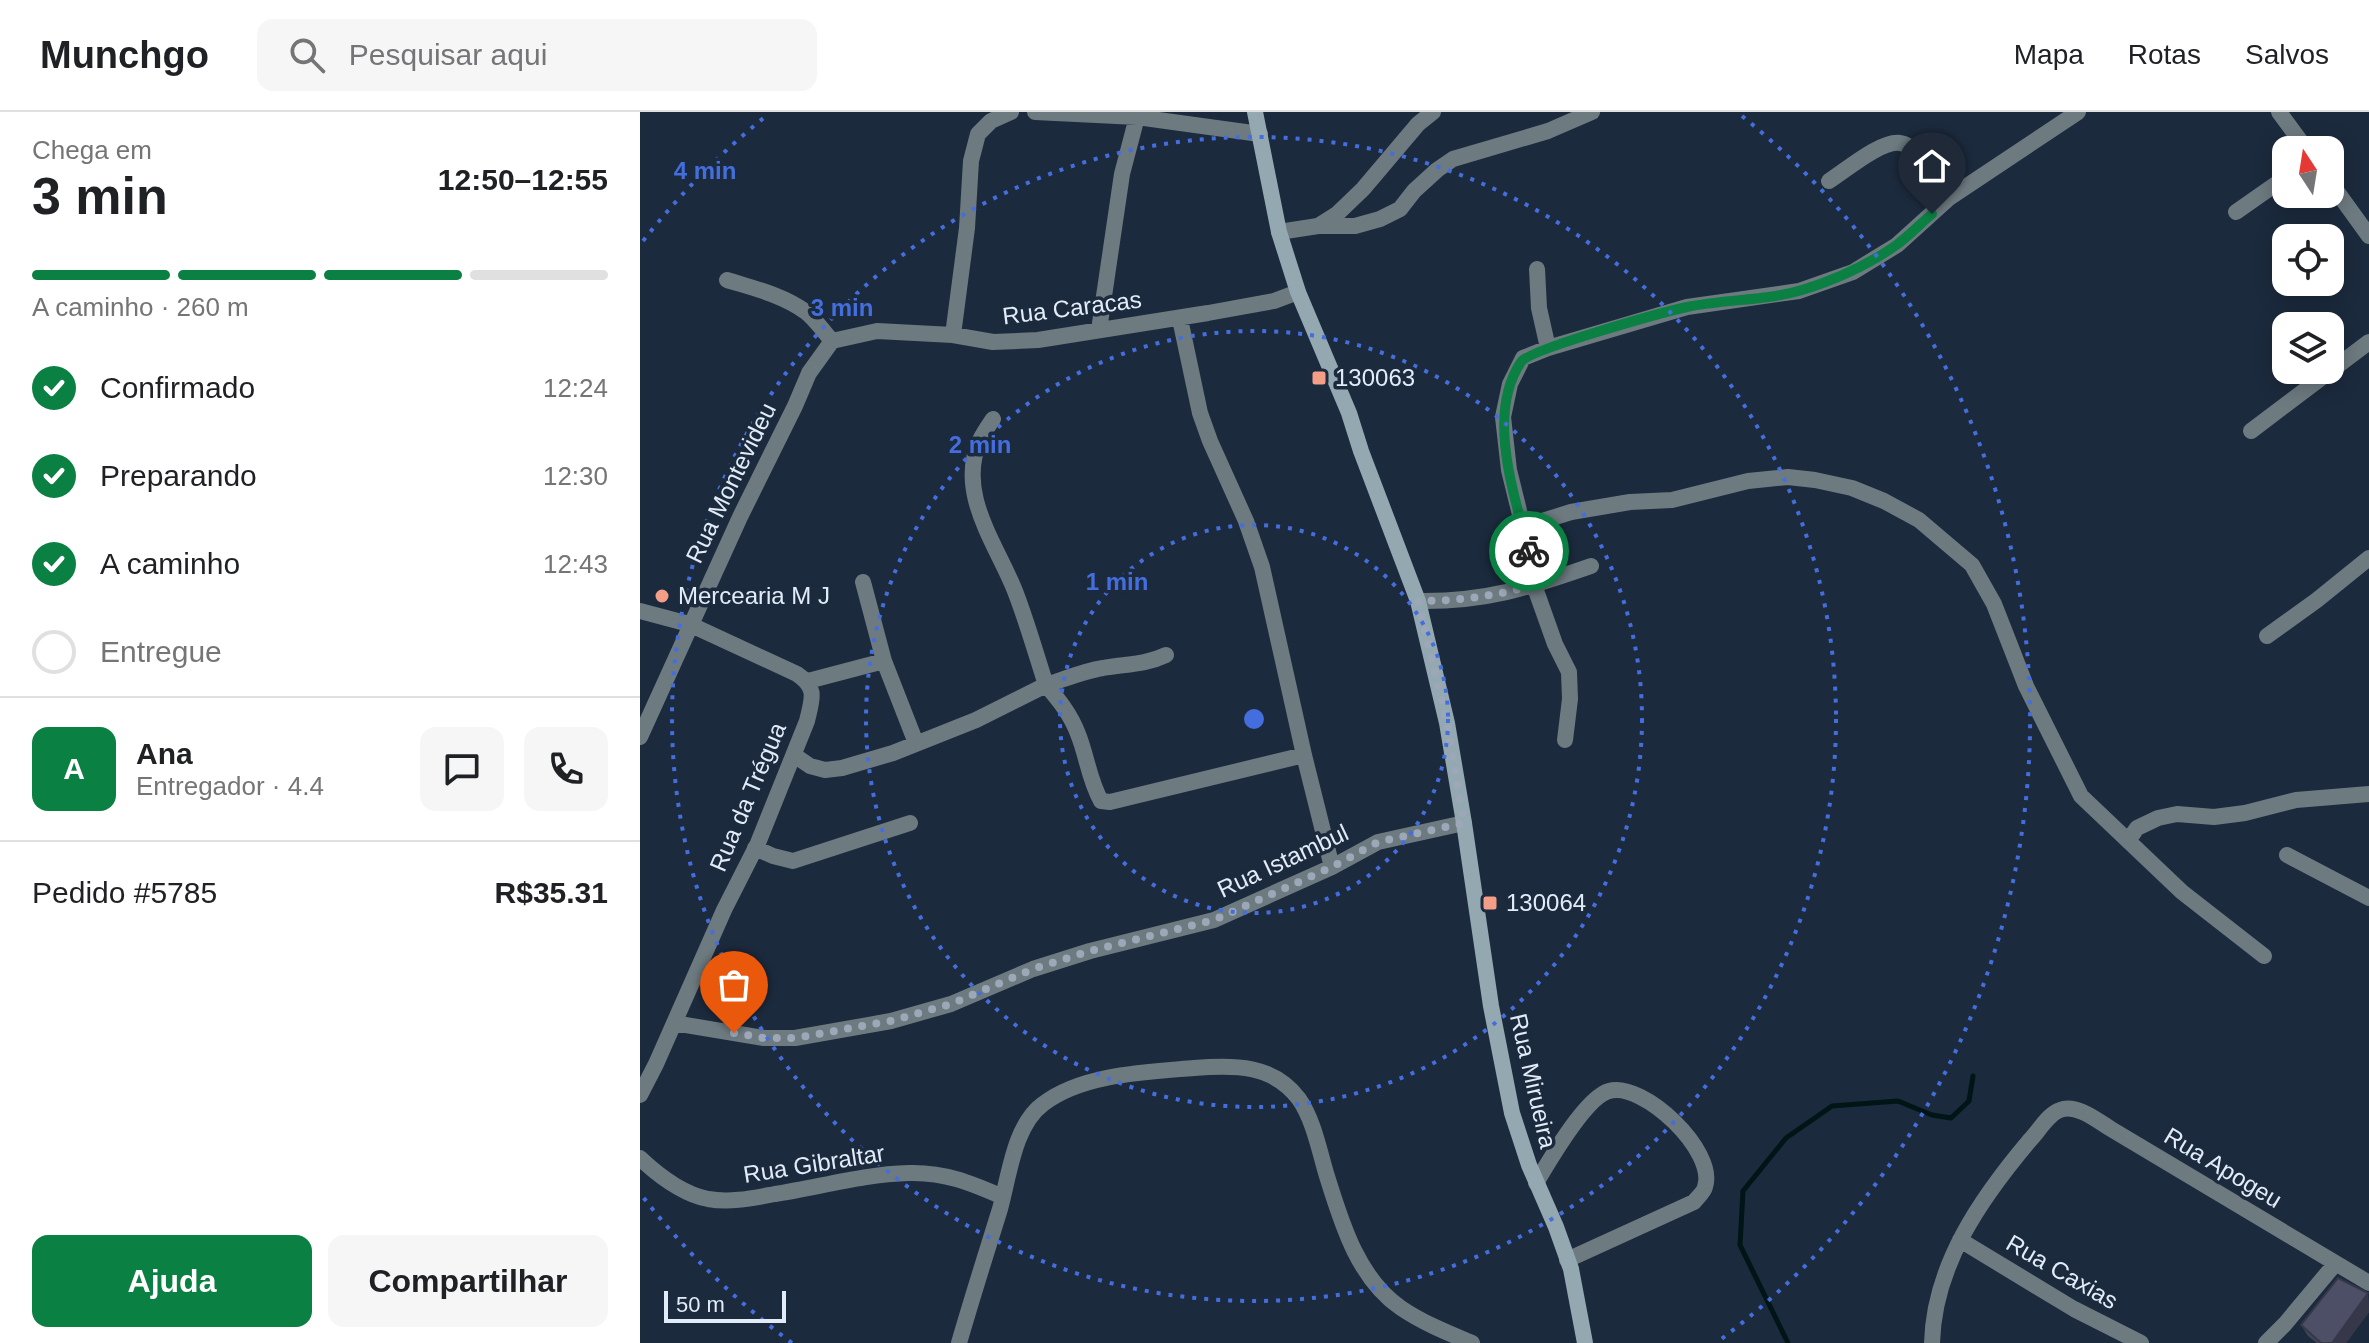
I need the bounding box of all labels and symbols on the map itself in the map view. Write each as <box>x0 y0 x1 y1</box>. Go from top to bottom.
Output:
pin <box>1898 132 1966 214</box>
north arrow <box>2272 136 2344 208</box>
text: 4 min <box>674 157 736 184</box>
street label: Rua Caracas <box>1001 286 1143 329</box>
text: 3 min <box>811 294 873 321</box>
place label: 130063 <box>1335 364 1415 391</box>
marker: 130063 <box>1310 369 1328 387</box>
street label: Rua Montevideu <box>680 398 781 567</box>
text: 2 min <box>949 431 1011 458</box>
courier <box>1489 511 1569 591</box>
text: 1 min <box>1086 568 1148 595</box>
place label: Mercearia M J <box>678 582 830 609</box>
marker: Mercearia M J <box>653 587 671 605</box>
centre of rings <box>1240 705 1268 733</box>
street label: Rua da Trégua <box>704 718 791 875</box>
street label: Rua Istambul <box>1213 818 1353 903</box>
place label: 130064 <box>1506 889 1586 916</box>
marker: 130064 <box>1481 894 1499 912</box>
pin <box>700 951 768 1033</box>
street label: Rua Mirueira <box>1505 1011 1562 1151</box>
street label: Rua Apogeu <box>2160 1122 2287 1213</box>
street label: Rua Gibraltar <box>741 1139 887 1188</box>
street label: Rua Caxias <box>2002 1229 2123 1314</box>
scale bar <box>664 1287 786 1323</box>

